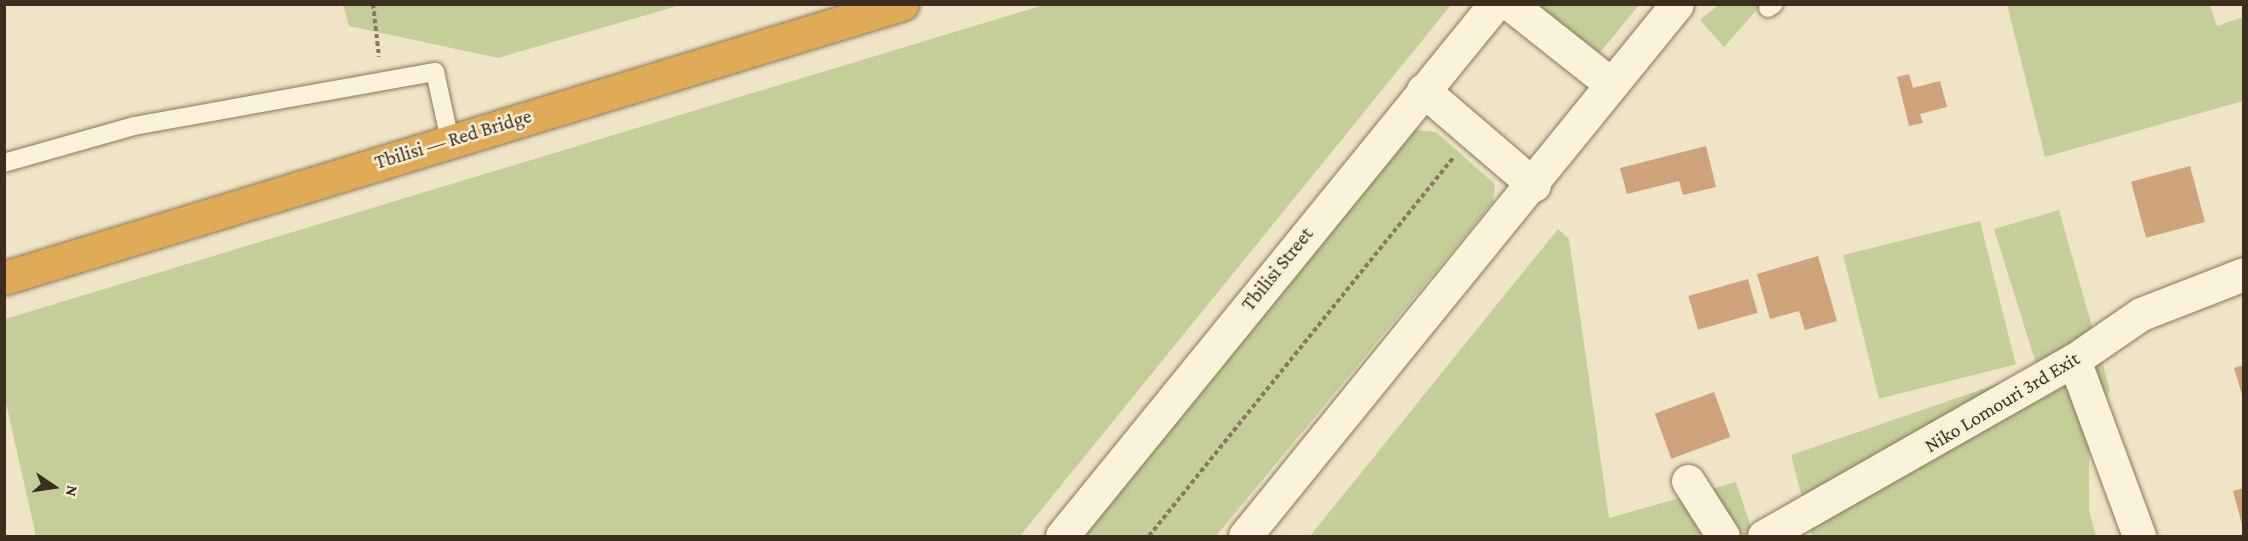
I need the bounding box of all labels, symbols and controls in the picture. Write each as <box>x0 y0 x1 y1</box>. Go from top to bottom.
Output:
street label: Tbilisi — Red Bridge <box>372 104 534 174</box>
street label: Tbilisi Street <box>1236 222 1318 316</box>
street label: Niko Lomouri 3rd Exit <box>1920 346 2084 458</box>
north arrow <box>24 457 84 517</box>
text: N <box>63 484 82 498</box>

